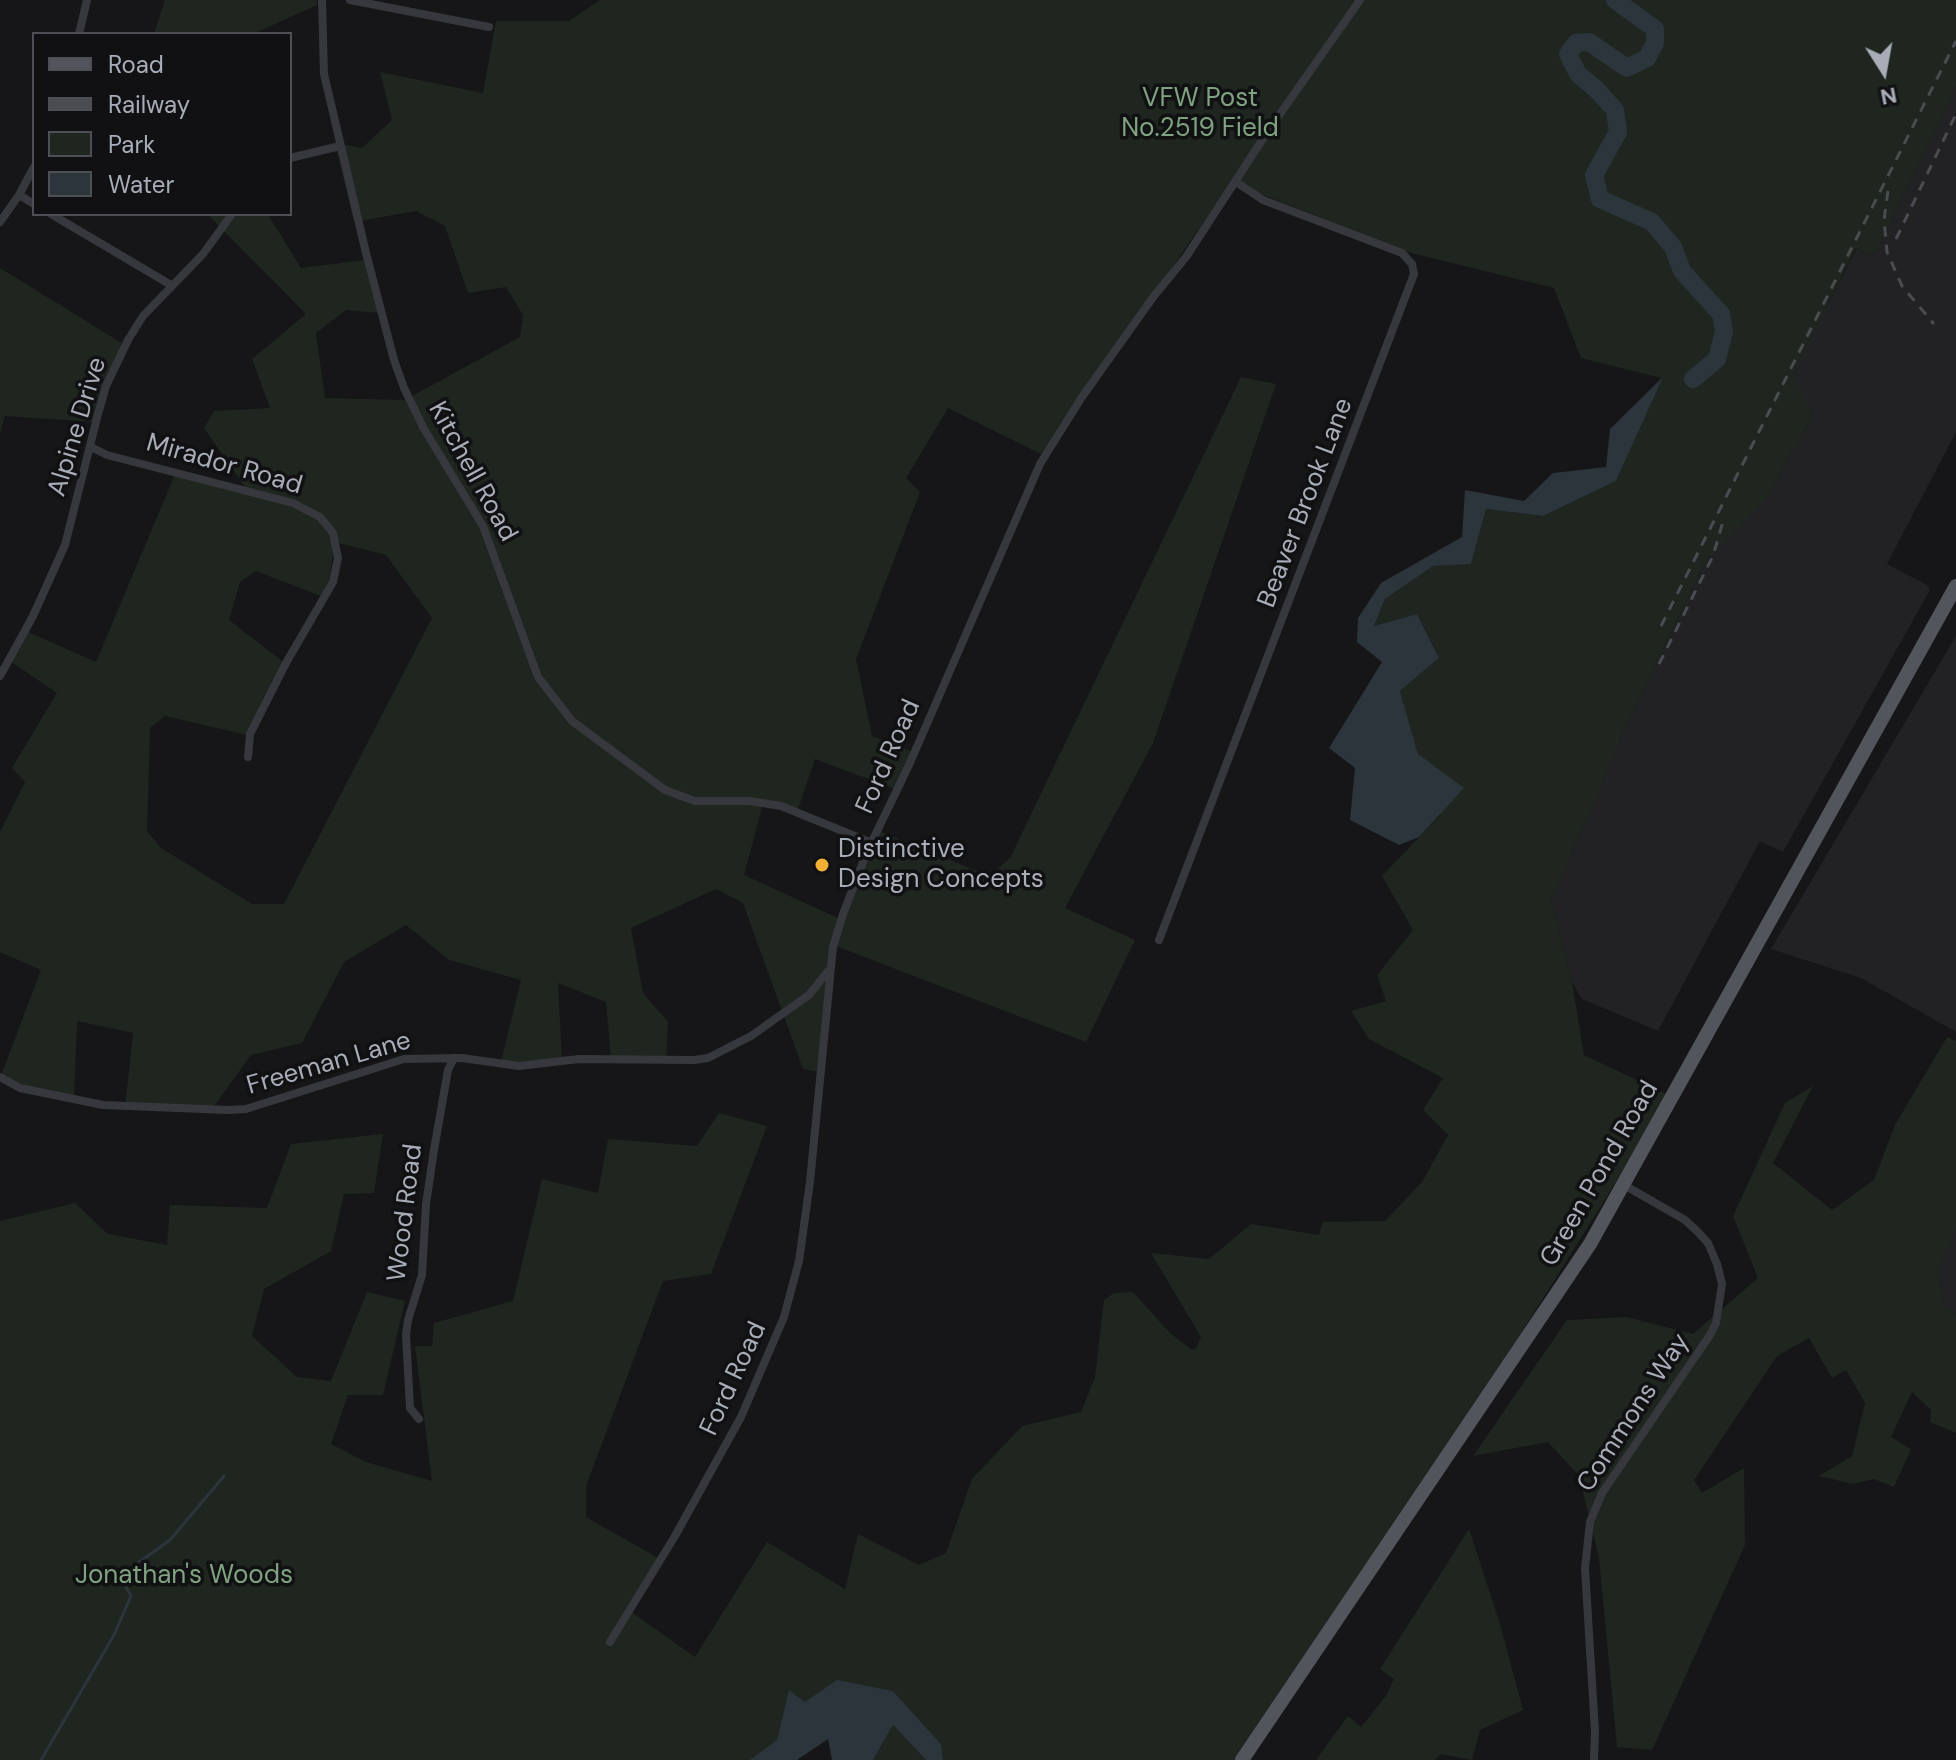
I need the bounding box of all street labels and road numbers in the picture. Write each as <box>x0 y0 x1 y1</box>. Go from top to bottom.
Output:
street label: Alpine Drive <box>42 354 114 500</box>
street label: Beaver Brook Lane <box>1252 394 1360 612</box>
street label: Kitchell Road <box>421 397 523 547</box>
street label: Mirador Road <box>142 428 306 502</box>
street label: Ford Road <box>850 695 928 819</box>
street label: Freeman Lane <box>243 1026 415 1102</box>
street label: Green Pond Road <box>1534 1076 1666 1272</box>
street label: Wood Road <box>382 1142 430 1284</box>
street label: Ford Road <box>694 1317 774 1441</box>
street label: Commons Way <box>1571 1328 1697 1498</box>

